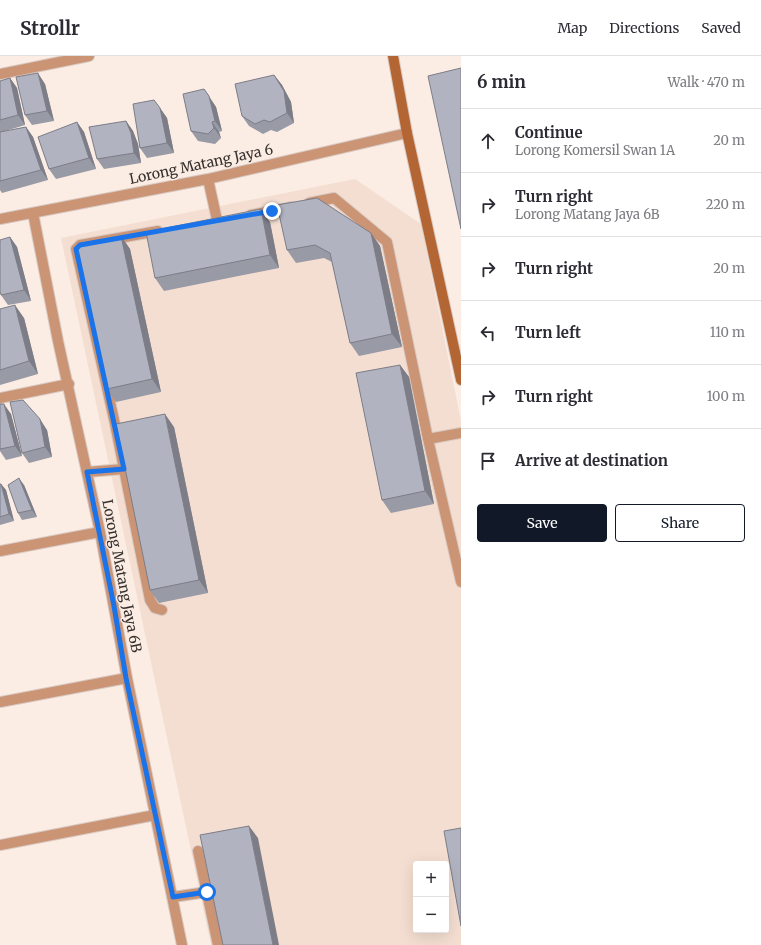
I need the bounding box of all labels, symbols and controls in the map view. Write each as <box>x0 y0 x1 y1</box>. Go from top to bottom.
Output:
text: Strollr <box>20 16 80 40</box>
text: Map <box>557 19 587 37</box>
text: Directions <box>609 19 679 37</box>
text: Saved <box>701 19 741 37</box>
text: 6 min <box>477 71 526 93</box>
text: Walk · 470 m <box>667 74 745 91</box>
text: Continue <box>515 123 583 142</box>
icon: ahead <box>477 130 499 152</box>
text: 20 m <box>713 132 745 149</box>
street label: Lorong Matang Jaya 6 <box>127 140 275 188</box>
text: Lorong Komersil Swan 1A <box>515 142 675 159</box>
text: Turn right <box>515 187 593 206</box>
icon: right <box>477 194 499 216</box>
text: 220 m <box>706 196 745 213</box>
route end <box>263 202 281 220</box>
text: Lorong Matang Jaya 6B <box>515 206 659 223</box>
icon: right <box>477 258 499 280</box>
text: Turn right <box>515 259 593 278</box>
text: 20 m <box>713 260 745 277</box>
icon: left <box>477 322 499 344</box>
text: Turn left <box>515 323 581 342</box>
text: 110 m <box>710 324 745 341</box>
icon: right <box>477 386 499 408</box>
text: Turn right <box>515 387 593 406</box>
text: 100 m <box>707 388 745 405</box>
icon: arrive <box>477 450 499 472</box>
text: Arrive at destination <box>515 451 668 470</box>
street label: Lorong Matang Jaya 6B <box>98 498 146 654</box>
button: Save <box>477 504 607 542</box>
button: Share <box>615 504 745 542</box>
map controls <box>413 861 449 933</box>
button: + <box>413 861 449 897</box>
route start <box>198 883 216 901</box>
button: − <box>413 897 449 933</box>

